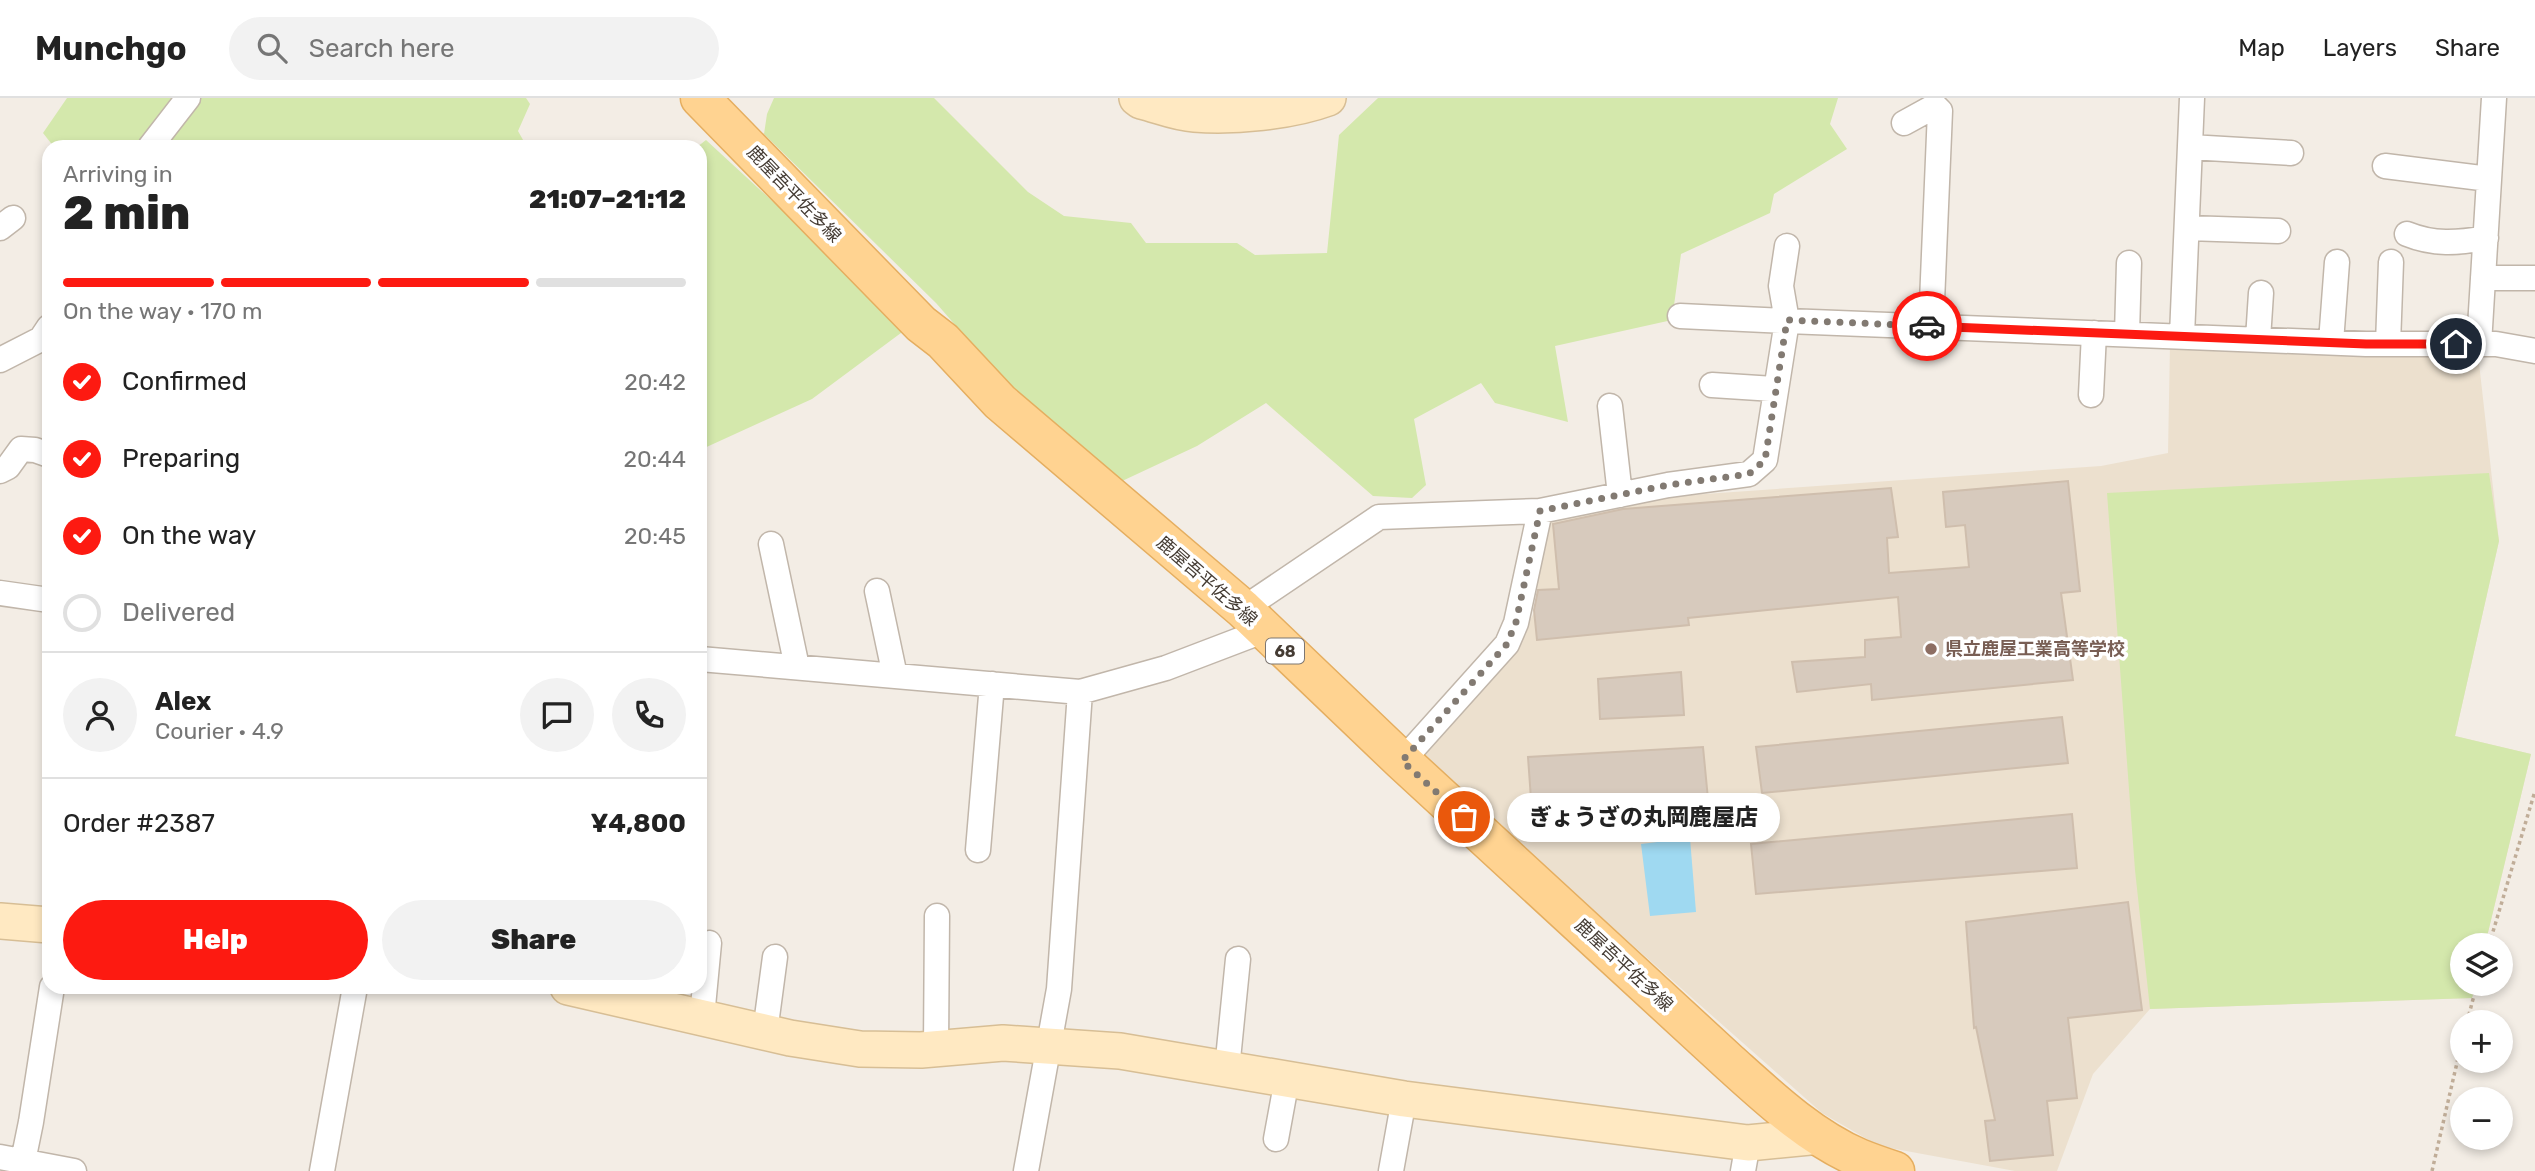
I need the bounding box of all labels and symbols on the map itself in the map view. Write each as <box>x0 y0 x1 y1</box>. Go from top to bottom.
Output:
street label: 鹿屋吾平佐多線 <box>742 141 846 247</box>
courier <box>1892 291 1962 361</box>
pin <box>2426 314 2486 374</box>
street label: 鹿屋吾平佐多線 <box>1152 531 1262 631</box>
road number: 68 <box>1266 638 1304 664</box>
place label: 県立鹿屋工業高等学校 <box>1945 638 2125 660</box>
marker: 県立鹿屋工業高等学校 <box>1923 641 1939 657</box>
pin <box>1434 787 1494 847</box>
callout: ぎょうざの丸岡鹿屋店 <box>1506 792 1779 842</box>
street label: 鹿屋吾平佐多線 <box>1570 914 1678 1016</box>

